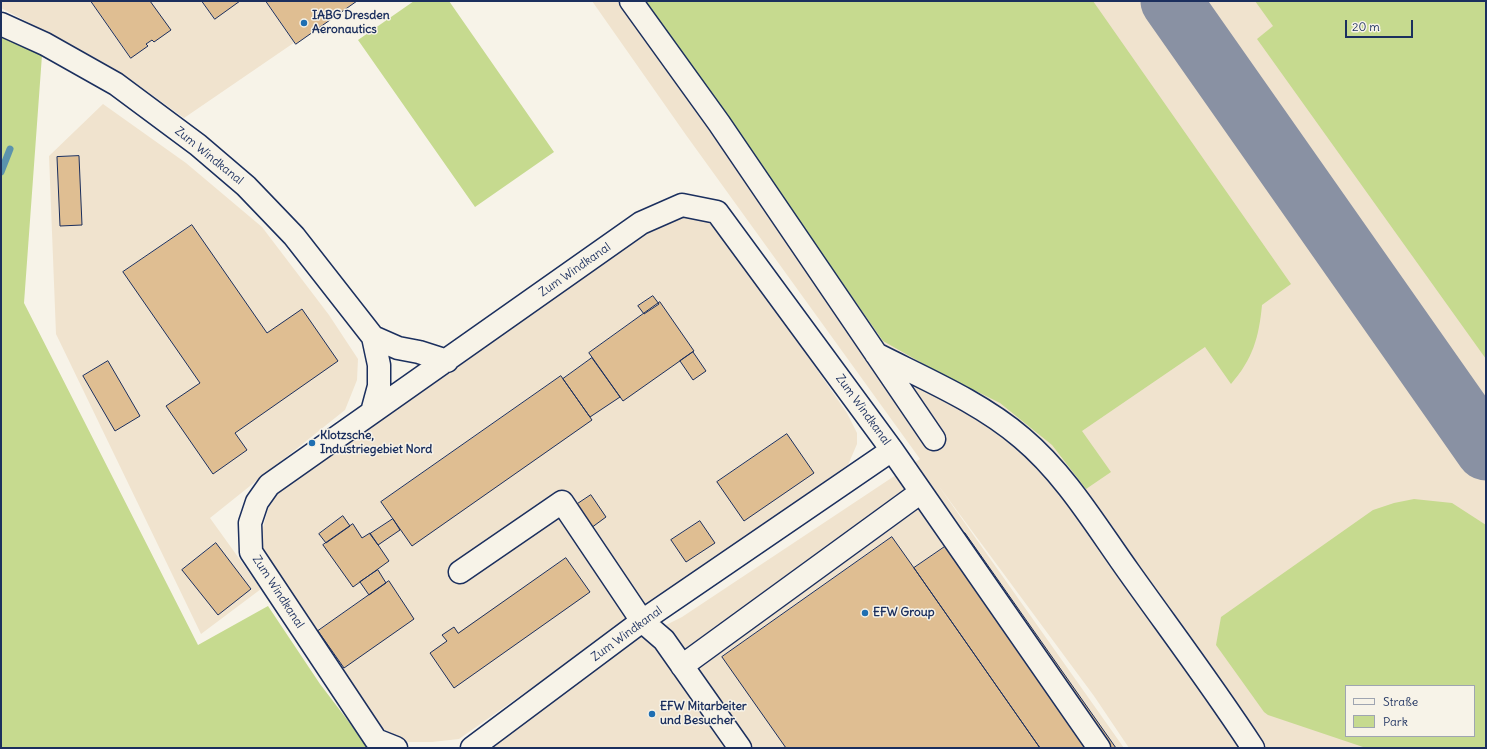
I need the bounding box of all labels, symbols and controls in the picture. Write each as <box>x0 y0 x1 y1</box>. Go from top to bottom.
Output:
place label: IABG Dresden Aeronautics <box>312 9 390 37</box>
scale bar <box>1347 12 1415 38</box>
marker: IABG Dresden Aeronautics <box>299 18 309 28</box>
text: 20 m <box>1352 19 1380 34</box>
street label: Zum Windkanal <box>172 124 246 188</box>
street label: Zum Windkanal <box>537 240 613 300</box>
street label: Zum Windkanal <box>833 372 893 448</box>
place label: Klotzsche, Industriegebiet Nord <box>320 429 432 457</box>
marker: Klotzsche, Industriegebiet Nord <box>307 438 317 448</box>
street label: Zum Windkanal <box>249 553 307 631</box>
street label: Zum Windkanal <box>589 604 665 664</box>
place label: EFW Group <box>873 606 935 620</box>
marker: EFW Group <box>860 608 870 618</box>
legend <box>1345 685 1475 737</box>
text: Straße <box>1383 694 1418 709</box>
place label: EFW Mitarbeiter und Besucher <box>660 700 747 728</box>
marker: EFW Mitarbeiter und Besucher <box>647 709 657 719</box>
text: Park <box>1383 714 1408 729</box>

